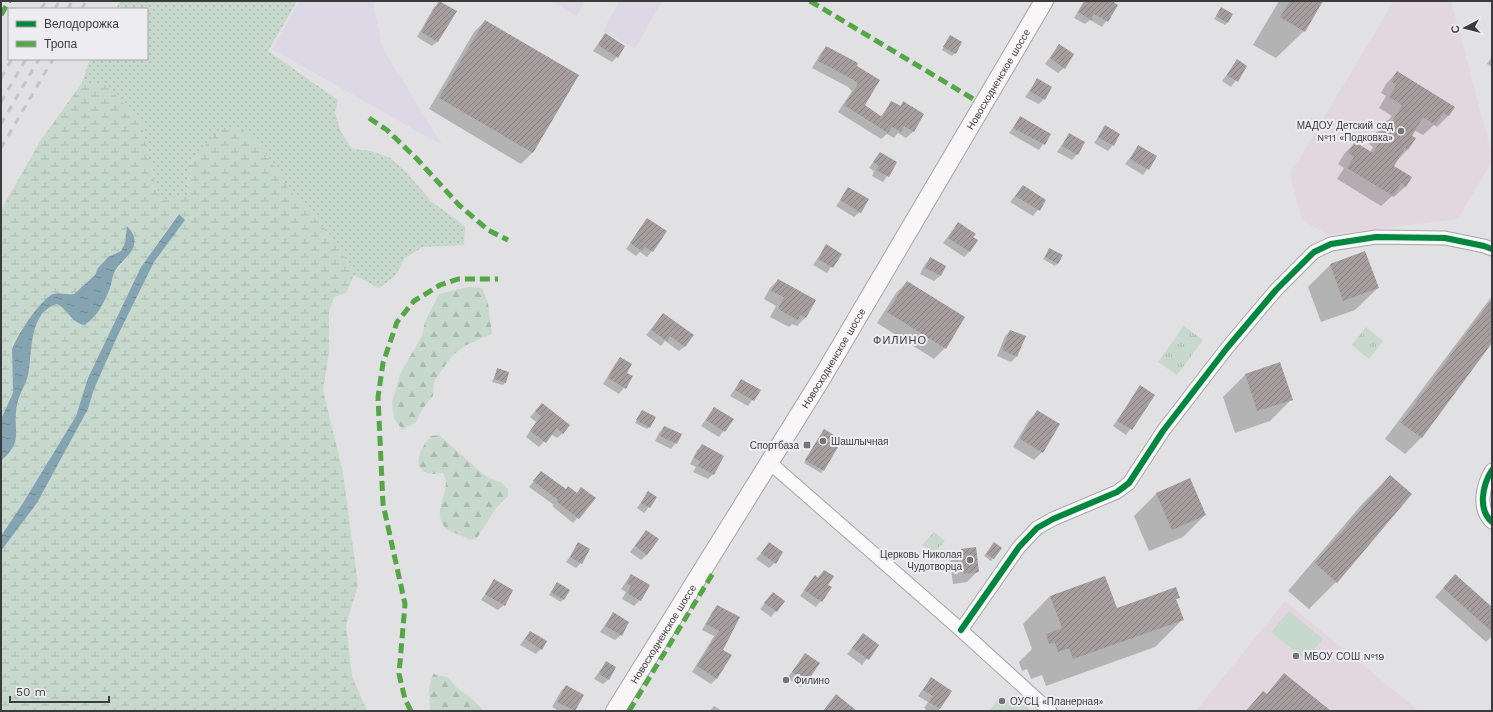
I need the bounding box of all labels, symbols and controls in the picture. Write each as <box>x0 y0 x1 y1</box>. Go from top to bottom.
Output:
legend <box>8 8 148 60</box>
north arrow <box>1445 8 1485 48</box>
text: Велодорожка <box>44 17 119 31</box>
text: С <box>1449 24 1463 34</box>
street label: Новосходненское шоссе <box>965 27 1032 131</box>
text: Тропа <box>44 37 78 51</box>
place label: МАДОУ Детский сад №11 «Подковка» <box>1297 120 1393 143</box>
marker: МАДОУ Детский сад №11 «Подковка» <box>1396 126 1406 136</box>
street label: Новосходненское шоссе <box>799 306 868 410</box>
district label: ФИЛИНО <box>873 334 927 347</box>
marker: Шашлычная <box>818 436 828 446</box>
place label: Шашлычная <box>831 436 888 447</box>
place label: Спортбаза <box>750 440 799 451</box>
marker: Спортбаза <box>802 440 812 450</box>
place label: Церковь Николая Чудотворца <box>880 549 962 572</box>
marker: Церковь Николая Чудотворца <box>965 555 975 565</box>
street label: Новосходненское шоссе <box>629 582 699 685</box>
marker: МБОУ СОШ №19 <box>1291 651 1301 661</box>
place label: МБОУ СОШ №19 <box>1304 651 1384 662</box>
marker: Филино <box>781 675 791 685</box>
place label: Филино <box>794 675 830 686</box>
scale bar <box>10 678 109 704</box>
text: 50 m <box>16 685 46 699</box>
marker: ОУСЦ «Планерная» <box>997 696 1007 706</box>
place label: ОУСЦ «Планерная» <box>1010 696 1104 707</box>

